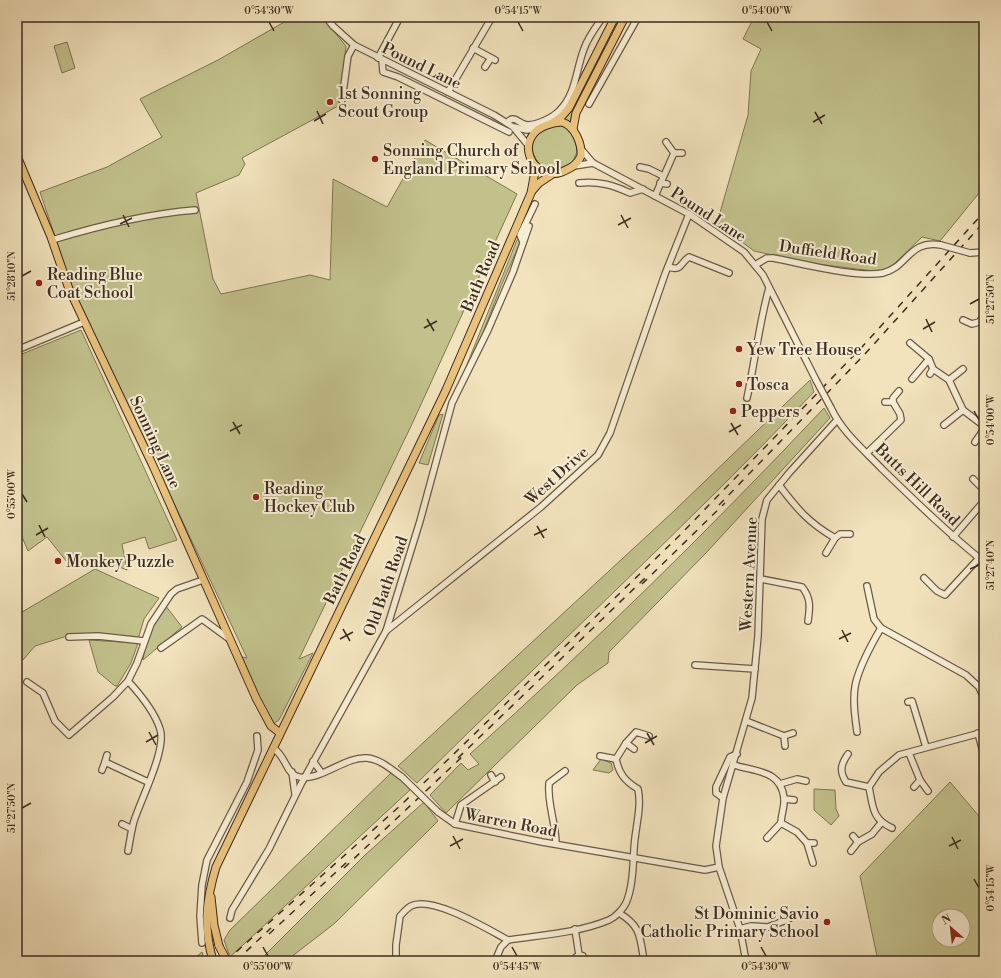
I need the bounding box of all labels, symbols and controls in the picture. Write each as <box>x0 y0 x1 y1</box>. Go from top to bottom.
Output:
text: 0°54'30"W <box>244 5 295 17</box>
text: 0°54'15"W <box>495 5 542 17</box>
text: 0°54'00"W <box>742 5 793 17</box>
street label: Pound Lane <box>378 38 465 94</box>
place label: 1st Sonning Scout Group <box>338 84 428 122</box>
marker: 1st Sonning Scout Group <box>325 97 335 107</box>
place label: Sonning Church of England Primary School <box>383 141 560 179</box>
marker: Sonning Church of England Primary School <box>370 154 380 164</box>
street label: Pound Lane <box>667 183 750 247</box>
street label: Duffield Road <box>778 236 878 270</box>
street label: Bath Road <box>457 238 505 316</box>
text: 51°28'10"N <box>6 251 18 301</box>
place label: Reading Blue Coat School <box>47 265 143 303</box>
text: 51°27'50"N <box>985 273 997 324</box>
marker: Reading Blue Coat School <box>34 278 44 288</box>
place label: Yew Tree House <box>746 340 862 360</box>
marker: Yew Tree House <box>734 344 744 354</box>
place label: Tosca <box>747 375 790 395</box>
marker: Tosca <box>734 379 744 389</box>
street label: Sonning Lane <box>125 393 185 492</box>
text: 0°54'00"W <box>985 394 997 445</box>
place label: Peppers <box>741 402 800 422</box>
marker: Peppers <box>728 406 738 416</box>
street label: Butts Hill Road <box>870 439 964 530</box>
street label: West Drive <box>520 442 592 510</box>
text: 0°55'00"W <box>6 468 18 519</box>
place label: Reading Hockey Club <box>264 479 355 517</box>
marker: Reading Hockey Club <box>251 492 261 502</box>
street label: Western Avenue <box>736 516 762 633</box>
street label: Bath Road <box>319 531 370 608</box>
street label: Old Bath Road <box>359 534 412 639</box>
text: 51°27'40"N <box>985 539 997 590</box>
place label: Monkey Puzzle <box>66 552 174 572</box>
marker: Monkey Puzzle <box>53 556 63 566</box>
text: 51°27'50"N <box>6 782 18 833</box>
street label: Warren Road <box>462 804 559 842</box>
text: 0°54'15"W <box>985 864 997 912</box>
place label: St Dominic Savio Catholic Primary School <box>641 904 819 942</box>
north arrow <box>931 908 971 948</box>
text: N <box>940 912 954 928</box>
marker: St Dominic Savio Catholic Primary School <box>822 917 832 927</box>
text: 0°55'00"W <box>243 961 294 973</box>
text: 0°54'45"W <box>493 961 542 973</box>
text: 0°54'30"W <box>741 961 792 973</box>

